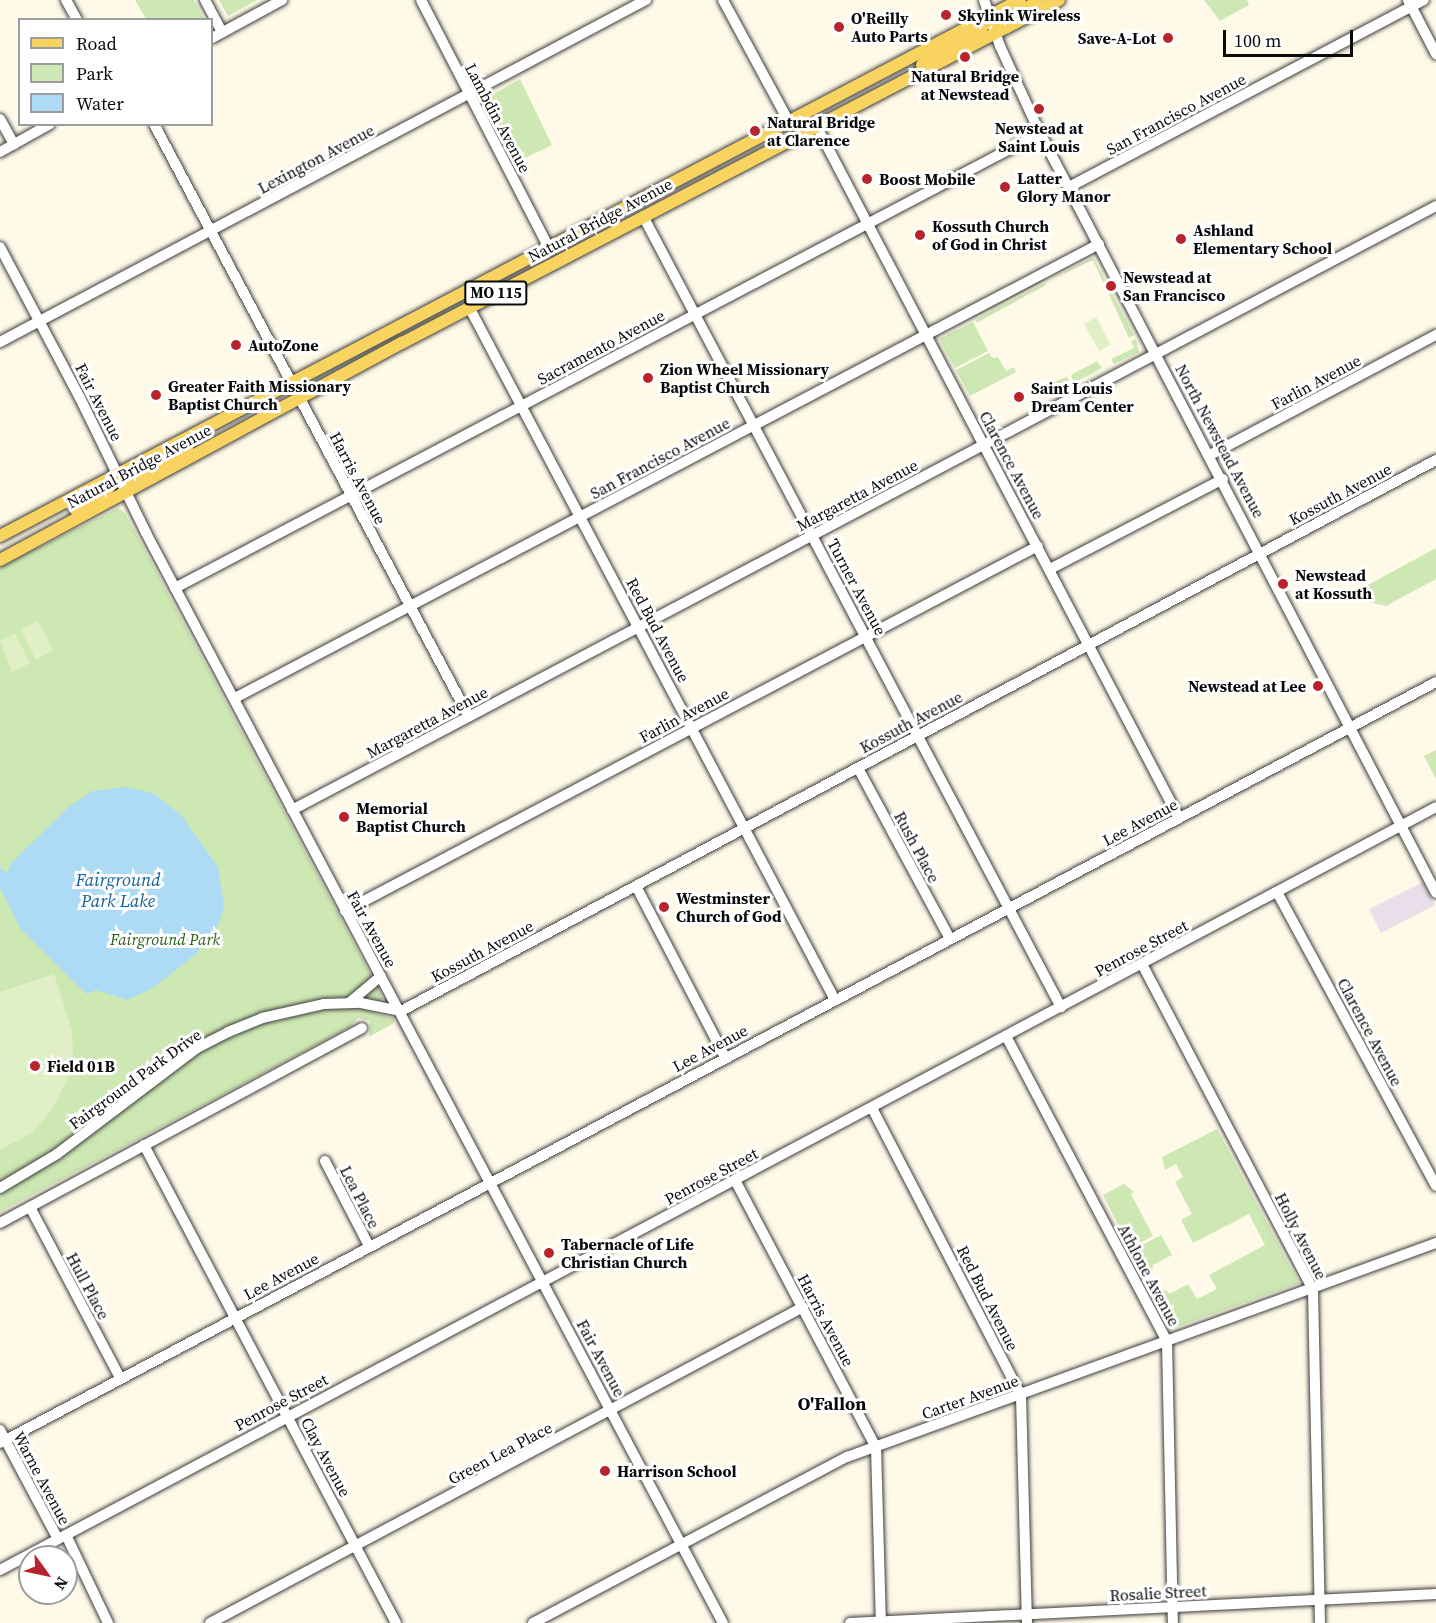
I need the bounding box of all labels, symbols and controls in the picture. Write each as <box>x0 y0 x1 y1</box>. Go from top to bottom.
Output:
place label: Skylink Wireless <box>958 5 1081 25</box>
place label: O'Reilly Auto Parts <box>851 8 928 46</box>
marker: Skylink Wireless <box>939 8 953 22</box>
legend <box>18 18 213 126</box>
scale bar <box>1226 18 1356 56</box>
marker: O'Reilly Auto Parts <box>832 20 846 34</box>
place label: Save-A-Lot <box>1078 28 1156 48</box>
text: 100 m <box>1234 28 1281 53</box>
text: Road <box>76 31 117 56</box>
marker: Save-A-Lot <box>1161 31 1175 45</box>
marker: Natural Bridge at Newstead <box>958 50 972 64</box>
street label: Lambdin Avenue <box>461 60 535 176</box>
text: Park <box>76 61 113 86</box>
place label: Natural Bridge at Newstead <box>911 66 1019 104</box>
street label: San Francisco Avenue <box>1103 69 1249 159</box>
text: Water <box>76 91 124 116</box>
marker: Newstead at Saint Louis <box>1032 102 1046 116</box>
place label: Natural Bridge at Clarence <box>767 112 875 150</box>
place label: Newstead at Saint Louis <box>995 118 1083 156</box>
street label: Lexington Avenue <box>255 120 377 198</box>
marker: Natural Bridge at Clarence <box>748 124 762 138</box>
place label: Latter Glory Manor <box>1017 168 1110 206</box>
place label: Boost Mobile <box>879 169 975 189</box>
marker: Boost Mobile <box>860 172 874 186</box>
street label: Natural Bridge Avenue <box>525 174 675 266</box>
marker: Latter Glory Manor <box>998 180 1012 194</box>
place label: Kossuth Church of God in Christ <box>932 216 1049 254</box>
place label: Ashland Elementary School <box>1193 220 1332 258</box>
marker: Kossuth Church of God in Christ <box>913 228 927 242</box>
marker: Ashland Elementary School <box>1174 232 1188 246</box>
place label: Newstead at San Francisco <box>1123 267 1225 305</box>
marker: Newstead at San Francisco <box>1104 279 1118 293</box>
road number: MO 115 <box>463 281 529 305</box>
street label: Sacramento Avenue <box>534 305 668 389</box>
place label: AutoZone <box>248 335 319 355</box>
marker: AutoZone <box>229 338 243 352</box>
street label: Farlin Avenue <box>1268 350 1364 414</box>
place label: Zion Wheel Missionary Baptist Church <box>660 359 829 397</box>
street label: Fair Avenue <box>71 360 127 444</box>
street label: North Newstead Avenue <box>1171 361 1269 521</box>
marker: Zion Wheel Missionary Baptist Church <box>641 371 655 385</box>
place label: Greater Faith Missionary Baptist Church <box>168 376 351 414</box>
place label: Saint Louis Dream Center <box>1031 378 1134 416</box>
marker: Greater Faith Missionary Baptist Church <box>149 388 163 402</box>
marker: Saint Louis Dream Center <box>1012 390 1026 404</box>
street label: Clarence Avenue <box>975 408 1049 522</box>
street label: San Francisco Avenue <box>587 413 733 503</box>
street label: Natural Bridge Avenue <box>64 420 214 512</box>
street label: Harris Avenue <box>326 429 390 527</box>
street label: Margaretta Avenue <box>793 455 921 535</box>
street label: Kossuth Avenue <box>1285 459 1395 529</box>
street label: Turner Avenue <box>824 536 890 638</box>
place label: Newstead at Kossuth <box>1295 565 1372 603</box>
street label: Red Bud Avenue <box>622 575 694 685</box>
marker: Newstead at Kossuth <box>1276 577 1290 591</box>
place label: Newstead at Lee <box>1188 676 1306 696</box>
marker: Newstead at Lee <box>1311 679 1325 693</box>
street label: Margaretta Avenue <box>363 682 491 762</box>
street label: Farlin Avenue <box>636 683 732 747</box>
street label: Kossuth Avenue <box>856 687 966 757</box>
street label: Lee Avenue <box>1099 794 1181 850</box>
place label: Memorial Baptist Church <box>356 798 466 836</box>
street label: Rush Place <box>890 808 944 886</box>
marker: Memorial Baptist Church <box>337 810 351 824</box>
water label: Fairground Park Lake <box>75 870 161 912</box>
street label: Fair Avenue <box>343 887 401 971</box>
place label: Westminster Church of God <box>676 888 781 926</box>
marker: Westminster Church of God <box>657 900 671 914</box>
street label: Penrose Street <box>1091 915 1191 981</box>
street label: Kossuth Avenue <box>427 916 537 986</box>
park label: Fairground Park <box>110 929 220 949</box>
street label: Clarence Avenue <box>1333 975 1407 1089</box>
street label: Lee Avenue <box>669 1020 751 1076</box>
street label: Fairground Park Drive <box>65 1025 205 1133</box>
place label: Field 01B <box>47 1056 115 1076</box>
marker: Field 01B <box>28 1059 42 1073</box>
street label: Penrose Street <box>661 1143 761 1209</box>
street label: Lea Place <box>336 1163 384 1231</box>
street label: Holly Avenue <box>1271 1189 1331 1283</box>
street label: Athlone Avenue <box>1114 1221 1184 1329</box>
place label: Tabernacle of Life Christian Church <box>561 1234 694 1272</box>
street label: Red Bud Avenue <box>953 1242 1023 1354</box>
marker: Tabernacle of Life Christian Church <box>542 1246 556 1260</box>
street label: Lee Avenue <box>240 1248 322 1304</box>
street label: Hull Place <box>62 1249 114 1323</box>
street label: Harris Avenue <box>794 1271 858 1369</box>
street label: Fair Avenue <box>573 1316 629 1400</box>
street label: Penrose Street <box>231 1369 331 1435</box>
street label: Carter Avenue <box>919 1371 1021 1423</box>
district label: O'Fallon <box>798 1393 866 1415</box>
street label: Clay Avenue <box>297 1414 355 1500</box>
street label: Green Lea Place <box>445 1418 555 1488</box>
street label: Warne Avenue <box>9 1428 75 1528</box>
place label: Harrison School <box>617 1461 737 1481</box>
marker: Harrison School <box>598 1464 612 1478</box>
north arrow <box>18 1545 78 1605</box>
text: N <box>49 1573 74 1595</box>
street label: Rosalie Street <box>1109 1581 1207 1605</box>

